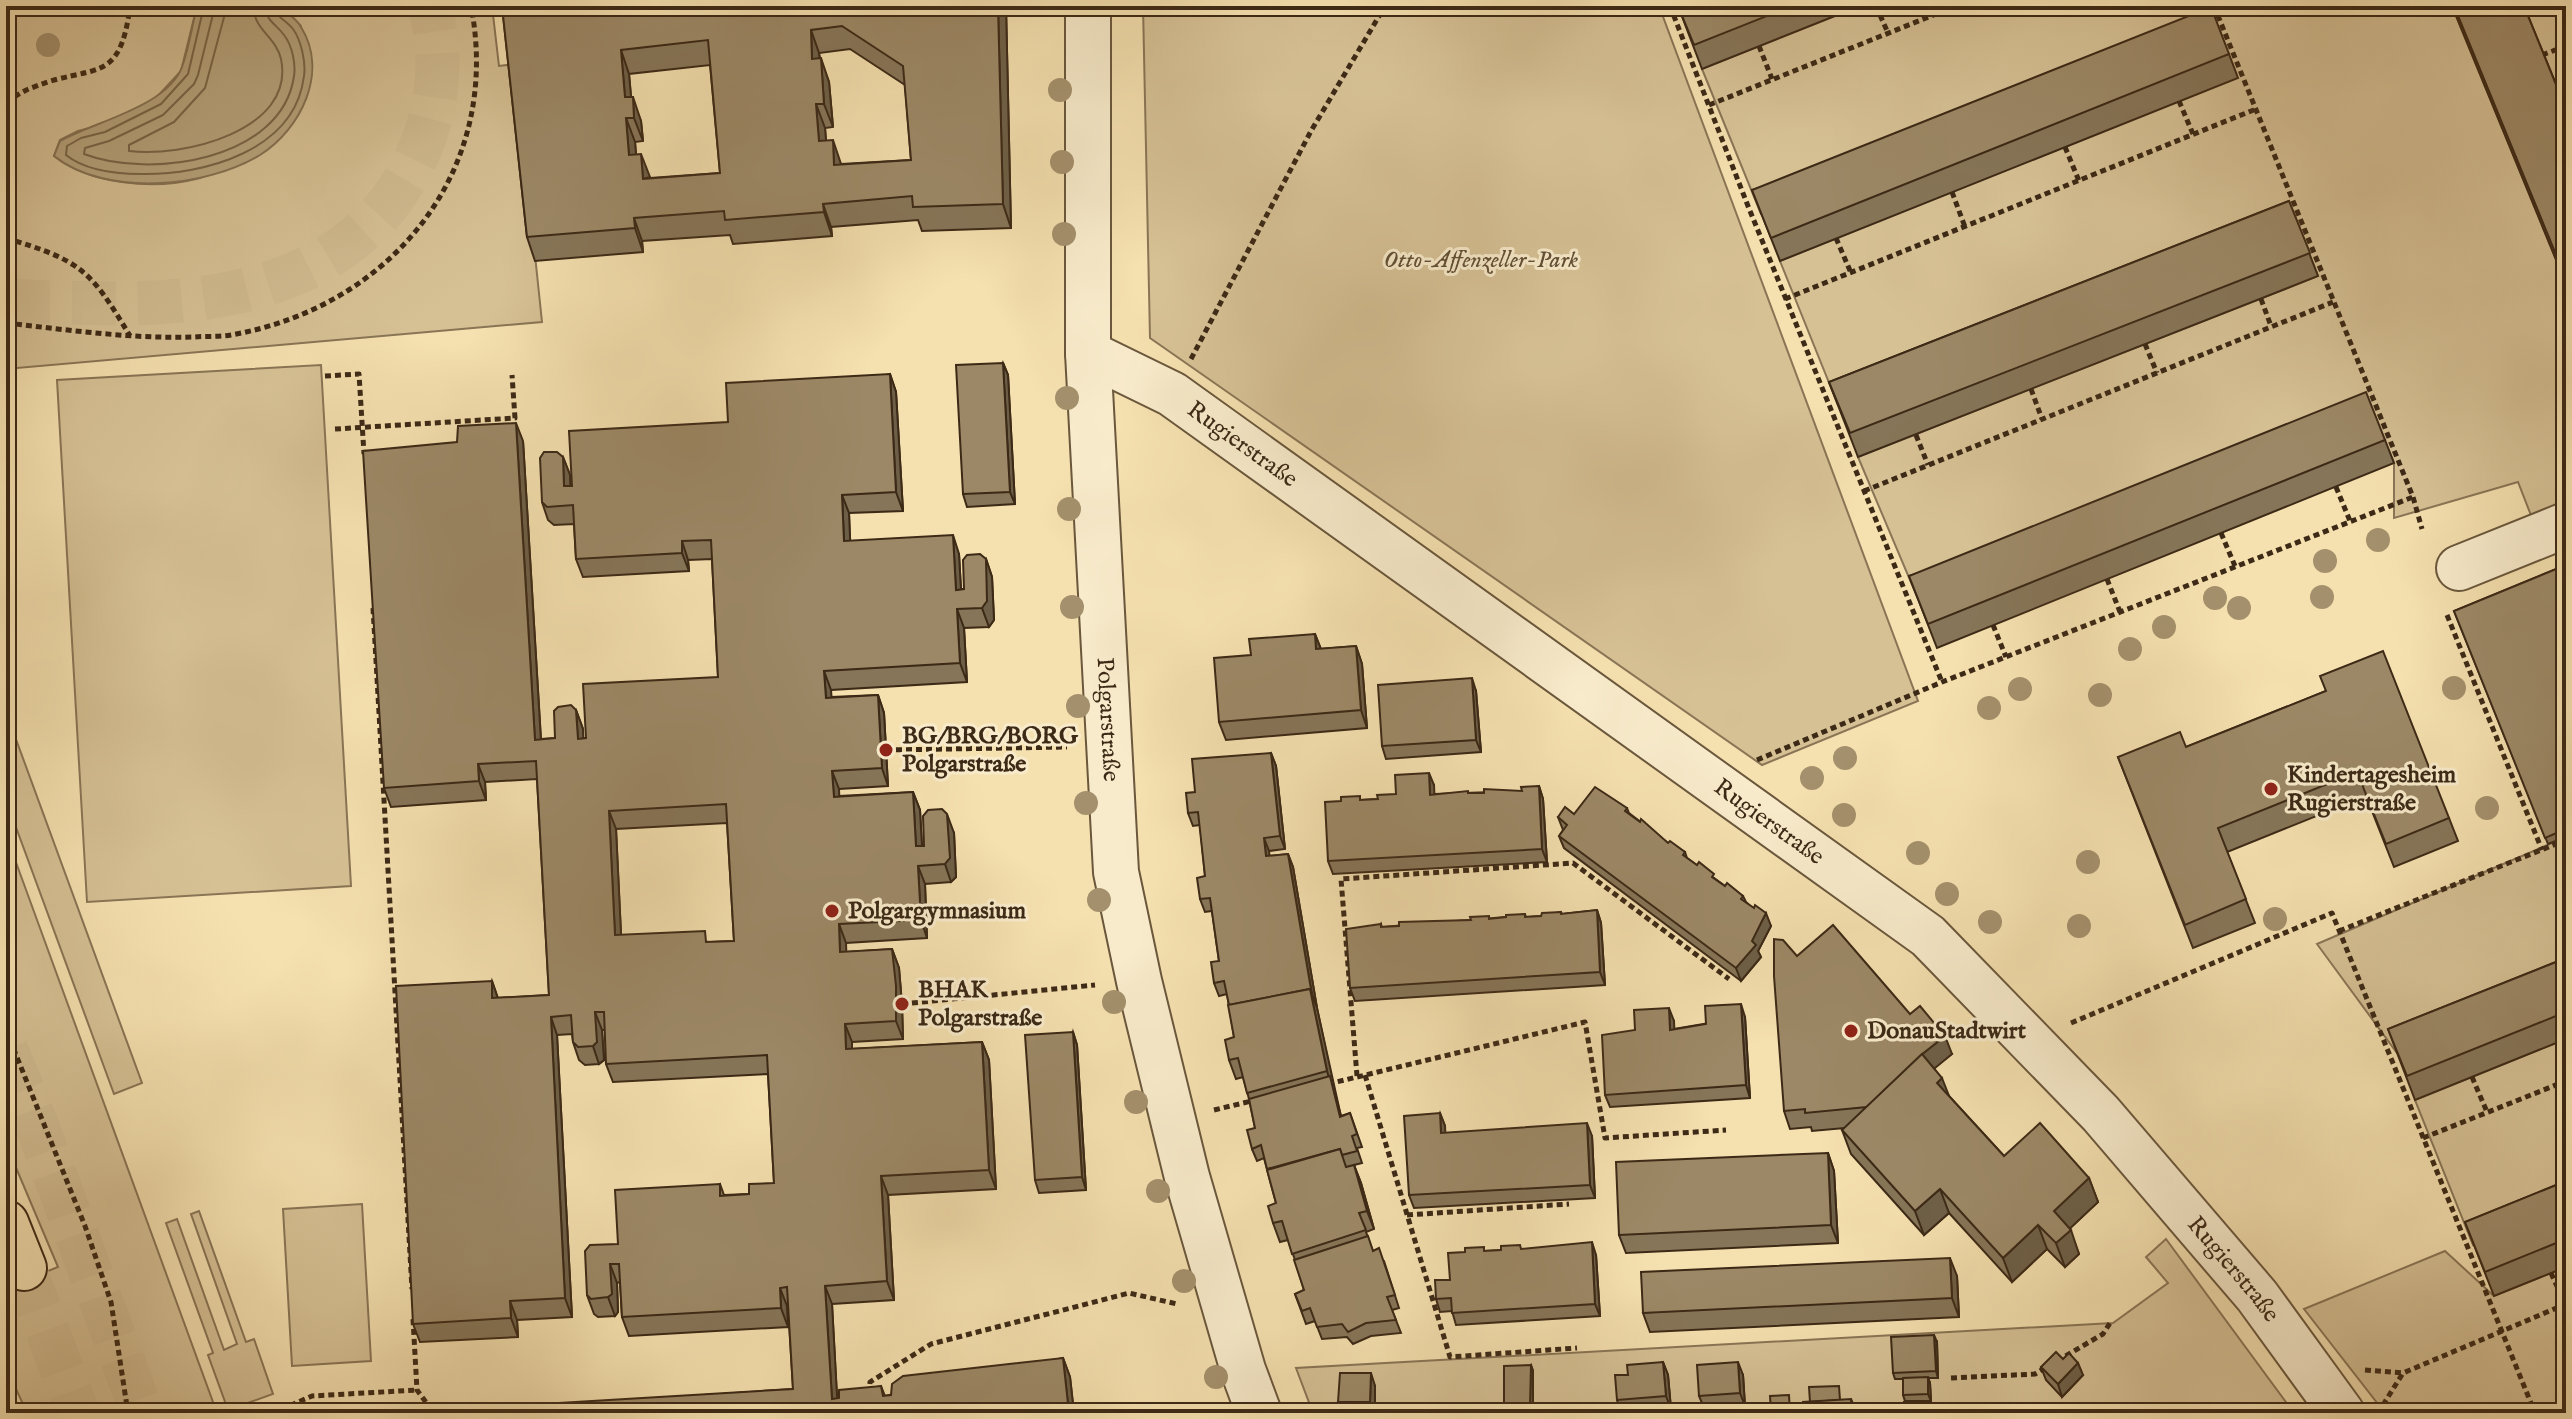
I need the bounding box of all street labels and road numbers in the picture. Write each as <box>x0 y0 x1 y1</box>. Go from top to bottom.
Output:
street label: Rugierstraße <box>1181 394 1304 495</box>
street label: Polgarstraße <box>1089 657 1127 782</box>
street label: Rugierstraße <box>1707 772 1830 872</box>
street label: Rugierstraße <box>2180 1210 2287 1328</box>

